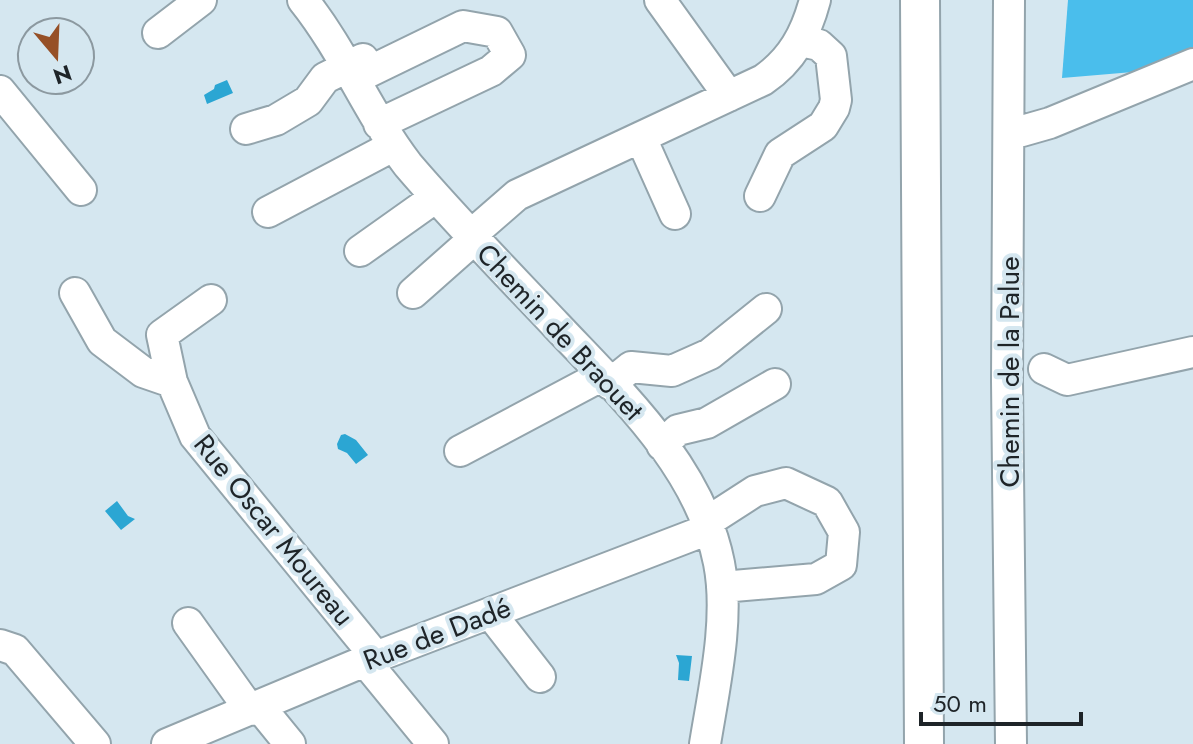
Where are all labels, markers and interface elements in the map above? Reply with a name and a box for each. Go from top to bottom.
north arrow [16,16,96,96]
text: N [49,57,76,93]
street label: Chemin de Braouet [467,234,653,430]
street label: Chemin de la Palue [989,256,1030,488]
street label: Rue Oscar Moureau [184,425,364,635]
street label: Rue de Dadé [357,587,517,681]
scale bar [921,676,1081,726]
text: 50 m [933,686,987,721]

